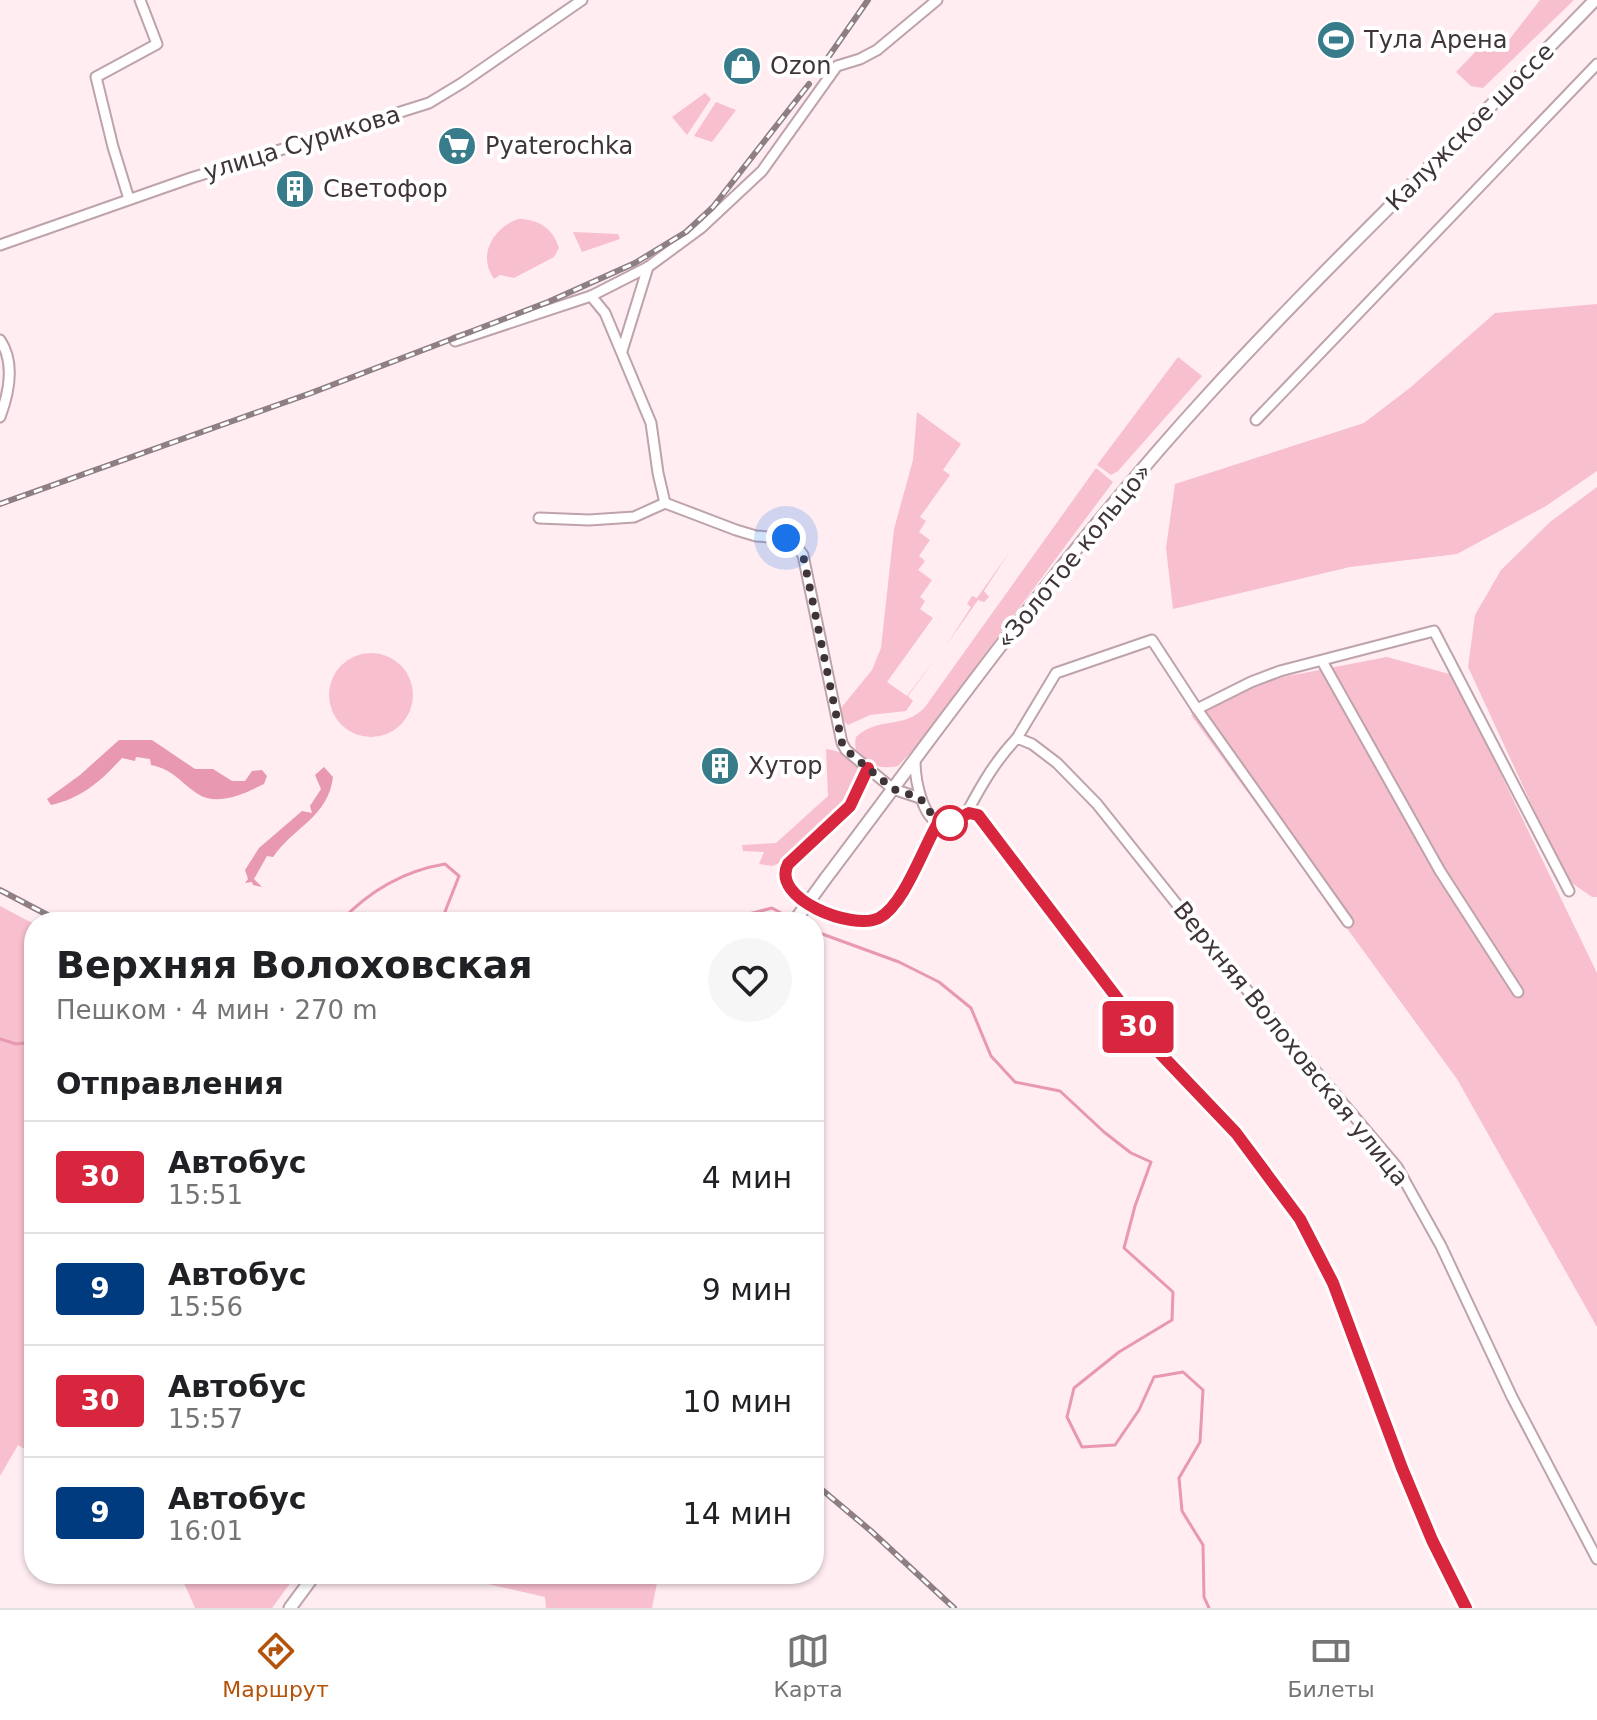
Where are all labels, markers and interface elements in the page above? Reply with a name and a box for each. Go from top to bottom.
sports icon: Тула Арена [1315,19,1357,61]
place label: Тула Арена [1363,26,1507,54]
street label: Калужское шоссе [1380,37,1560,217]
shop icon: Ozon [721,45,763,87]
place label: Ozon [770,52,831,80]
street label: улица Сурикова [201,100,403,186]
supermarket icon: Pyaterochka [436,125,478,167]
place label: Pyaterochka [485,132,633,160]
building icon: Светофор [274,168,316,210]
place label: Светофор [323,175,448,203]
street label: «Золотое кольцо» [991,458,1157,654]
your location [766,518,806,558]
building icon: Хутор [699,745,741,787]
place label: Хутор [748,752,823,780]
unlabelled marker [933,806,967,840]
street label: Верхняя Волоховская улица [1168,896,1414,1192]
button: heart [708,938,792,1022]
text: Верхняя Волоховская [56,943,533,987]
text: Пешком · 4 мин · 270 m [56,995,378,1025]
line badge: 30 [1102,1001,1174,1053]
text: 30 [1119,1010,1157,1043]
text: Отправления [56,1066,284,1101]
text: Автобус [168,1145,307,1180]
text: 30 [81,1160,119,1193]
text: 4 мин [702,1160,792,1195]
text: 15:51 [168,1180,243,1210]
text: Автобус [168,1257,307,1292]
text: 9 [90,1272,110,1305]
text: 9 мин [702,1272,792,1307]
text: 15:56 [168,1292,243,1322]
text: Автобус [168,1369,307,1404]
text: 30 [81,1384,119,1417]
text: 10 мин [683,1384,792,1419]
text: 15:57 [168,1404,243,1434]
text: Автобус [168,1481,307,1516]
text: 9 [90,1496,110,1529]
text: 14 мин [683,1496,792,1531]
text: 16:01 [168,1516,243,1546]
tab: Маршрут [222,1629,329,1702]
tab: Карта [773,1629,843,1702]
tab: Билеты [1287,1629,1375,1702]

